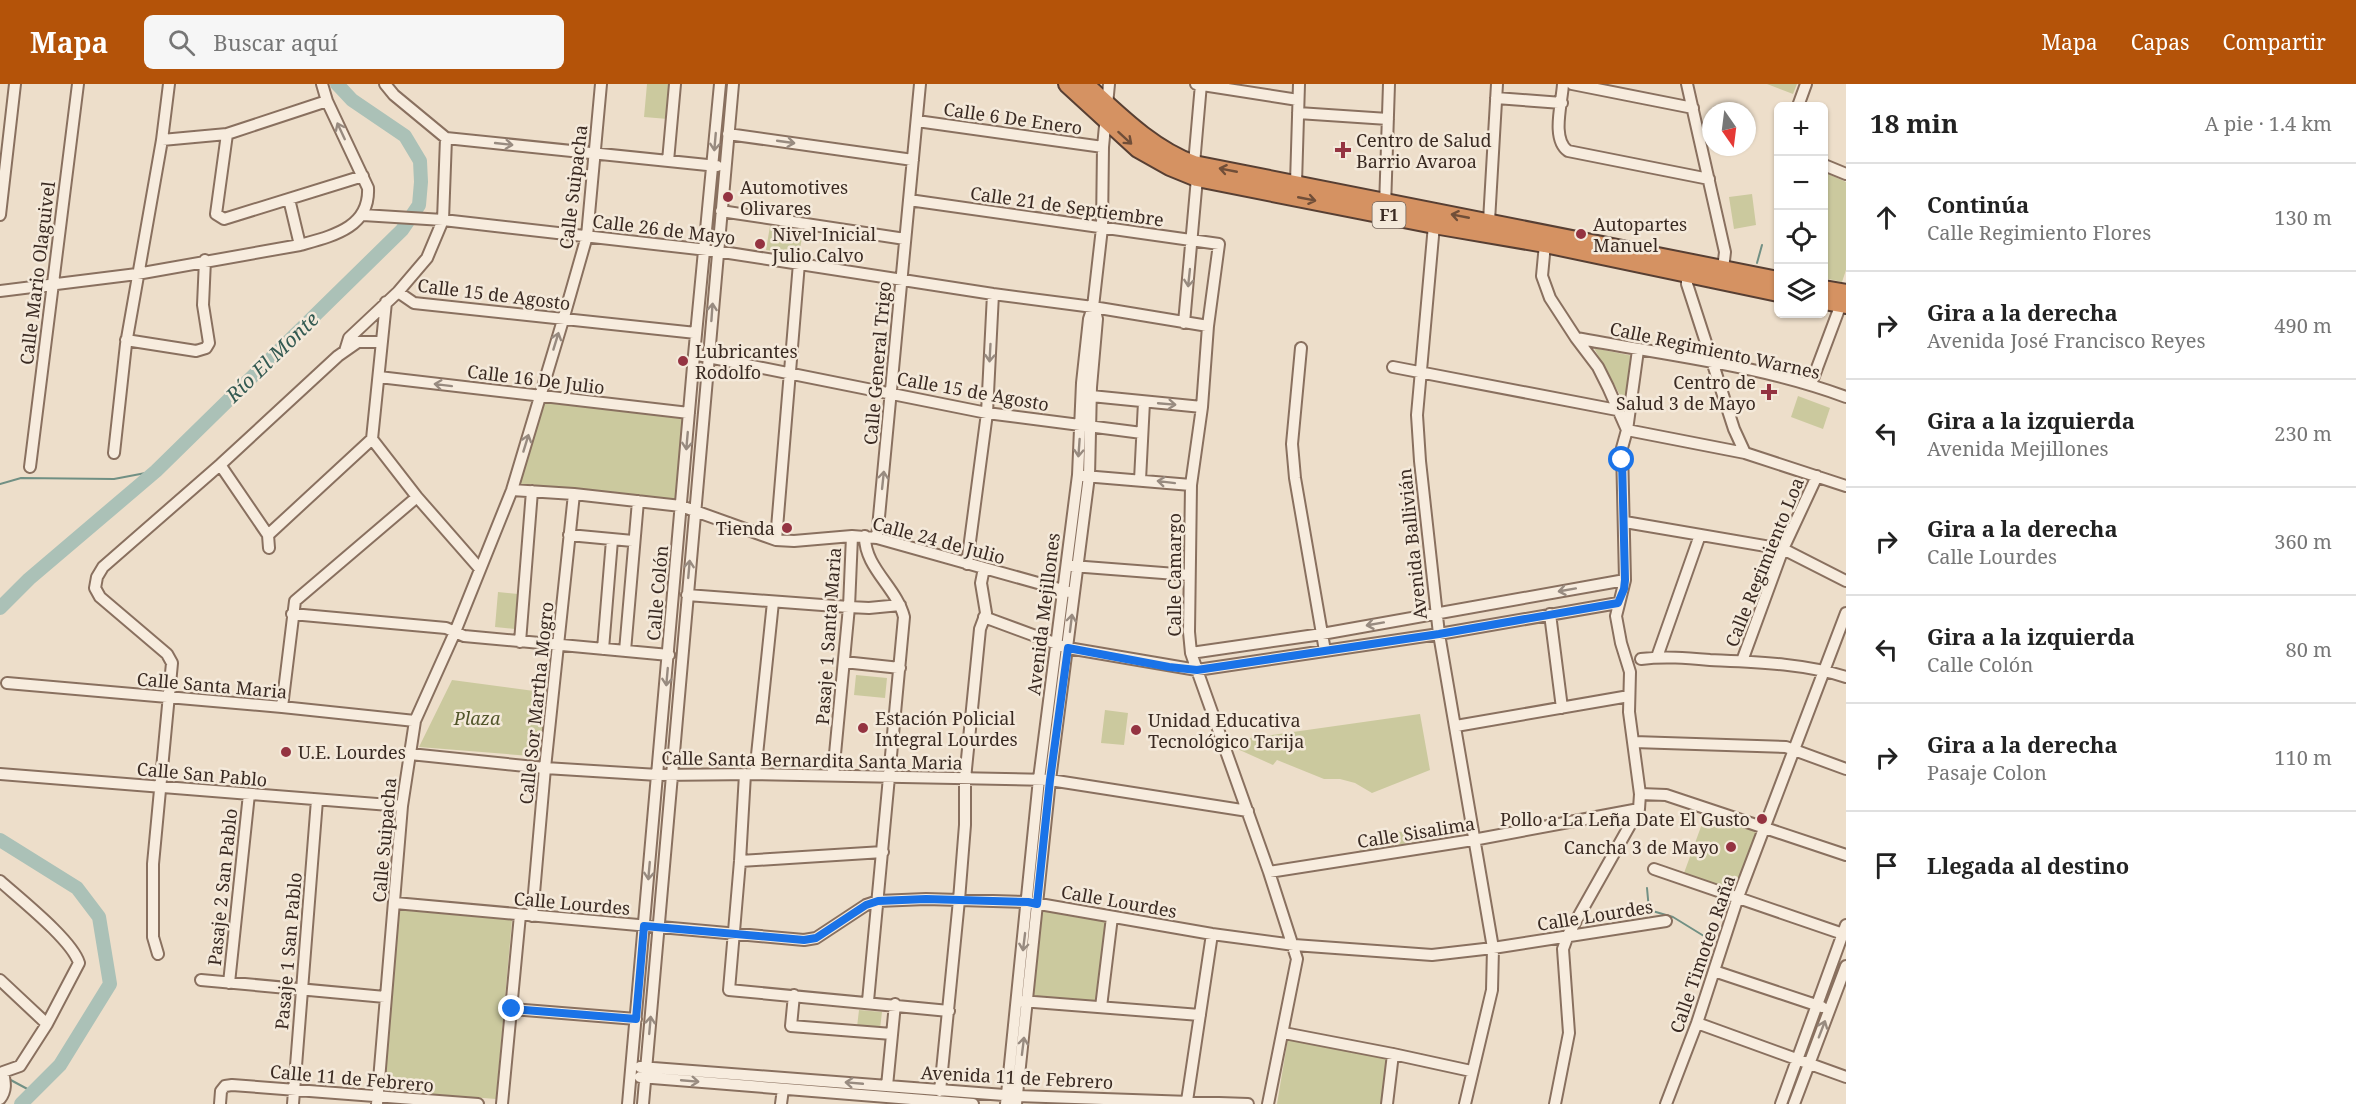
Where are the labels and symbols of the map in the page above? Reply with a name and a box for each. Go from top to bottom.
street label: Calle 6 De Enero [942,96,1084,140]
north arrow [1702,102,1756,156]
one-way arrow [335,122,347,140]
street label: Calle Suipacha [553,123,593,251]
place label: Centro de Salud Barrio Avaroa [1356,128,1492,173]
one-way arrow [1117,131,1132,145]
one-way arrow [709,132,720,152]
one-way arrow [775,137,795,148]
one-way arrow [494,139,514,150]
marker: Centro de Salud Barrio Avaroa [1334,141,1352,159]
one-way arrow [1218,164,1238,175]
place label: Automotives Olivares [740,175,848,220]
street label: Calle Mario Olaguivel [14,180,60,366]
street label: Calle 21 de Septiembre [969,181,1165,231]
marker: Automotives Olivares [721,190,735,204]
one-way arrow [1297,194,1316,205]
road number: F1 [1372,202,1406,228]
street label: Calle 26 de Mayo [591,208,737,250]
one-way arrow [1451,210,1471,221]
place label: Autopartes Manuel [1593,212,1687,257]
place label: Nivel Inicial Julio Calvo [771,222,877,267]
marker: Autopartes Manuel [1574,227,1588,241]
marker: Nivel Inicial Julio Calvo [753,237,767,251]
one-way arrow [1183,268,1194,288]
street label: Calle 15 de Agosto [416,273,572,315]
street label: Calle General Trigo [858,280,896,446]
one-way arrow [707,303,718,323]
water label: Río El Monte [219,306,324,409]
street label: Calle Regimiento Warnes [1608,316,1822,384]
one-way arrow [551,332,562,351]
place label: Lubricantes Rodolfo [695,339,798,384]
one-way arrow [985,342,996,362]
marker: Lubricantes Rodolfo [676,354,690,368]
street label: Calle 16 De Julio [466,359,606,399]
street label: Calle 15 de Agosto [895,366,1051,416]
place label: Centro de Salud 3 de Mayo [1616,370,1756,415]
one-way arrow [434,379,454,390]
marker: Centro de Salud 3 de Mayo [1760,383,1778,401]
one-way arrow [1157,399,1176,410]
one-way arrow [681,430,692,450]
one-way arrow [521,434,532,453]
one-way arrow [1074,437,1085,457]
route start [1608,446,1634,472]
street label: Avenida Ballivián [1392,467,1432,621]
one-way arrow [878,470,889,490]
street label: Calle Regimiento Loa [1719,474,1809,650]
one-way arrow [1156,477,1176,488]
street label: Calle 24 de Julio [870,511,1008,569]
street label: Calle Camargo [1162,513,1186,637]
place label: Tienda [716,516,775,540]
marker: Tienda [780,521,794,535]
street label: Avenida Mejillones [1021,531,1065,697]
street label: Calle Colón [641,544,673,642]
street label: Pasaje 1 Santa Maria [810,546,846,726]
one-way arrow [684,560,695,580]
one-way arrow [1558,585,1577,596]
street label: Calle Sor Martha Mogro [513,600,559,806]
one-way arrow [1066,613,1077,633]
one-way arrow [1366,619,1385,630]
street label: Calle Santa Maria [136,666,288,704]
one-way arrow [661,667,672,687]
park label: Plaza [453,706,501,730]
place label: Estación Policial Integral Lourdes [875,706,1018,751]
place label: Unidad Educativa Tecnológico Tarija [1148,708,1304,753]
marker: Estación Policial Integral Lourdes [856,721,870,735]
marker: Unidad Educativa Tecnológico Tarija [1129,723,1143,737]
place label: U.E. Lourdes [298,740,406,764]
marker: U.E. Lourdes [279,745,293,759]
street label: Calle Santa Bernardita Santa Maria [661,745,963,775]
street label: Calle San Pablo [136,756,268,792]
street label: Calle Suipacha [367,777,401,903]
street label: Pasaje 2 San Pablo [202,807,242,967]
place label: Pollo a La Leña Date El Gusto [1500,807,1750,831]
street label: Calle Sisalima [1355,811,1477,853]
marker: Pollo a La Leña Date El Gusto [1755,812,1769,826]
place label: Cancha 3 de Mayo [1564,835,1719,859]
marker: Cancha 3 de Mayo [1724,840,1738,854]
one-way arrow [643,861,654,881]
street label: Pasaje 1 San Pablo [269,871,307,1031]
street label: Calle Timoteo Raña [1664,872,1740,1036]
street label: Calle Lourdes [1059,879,1179,923]
street label: Calle Lourdes [513,886,631,920]
street label: Calle Lourdes [1535,894,1655,936]
one-way arrow [1018,931,1029,951]
route end [498,995,524,1021]
one-way arrow [645,1015,656,1035]
one-way arrow [1817,1021,1828,1039]
one-way arrow [1017,1036,1028,1056]
street label: Calle 11 de Febrero [269,1059,435,1097]
street label: Avenida 11 de Febrero [920,1060,1114,1094]
one-way arrow [679,1076,699,1087]
one-way arrow [844,1078,864,1089]

